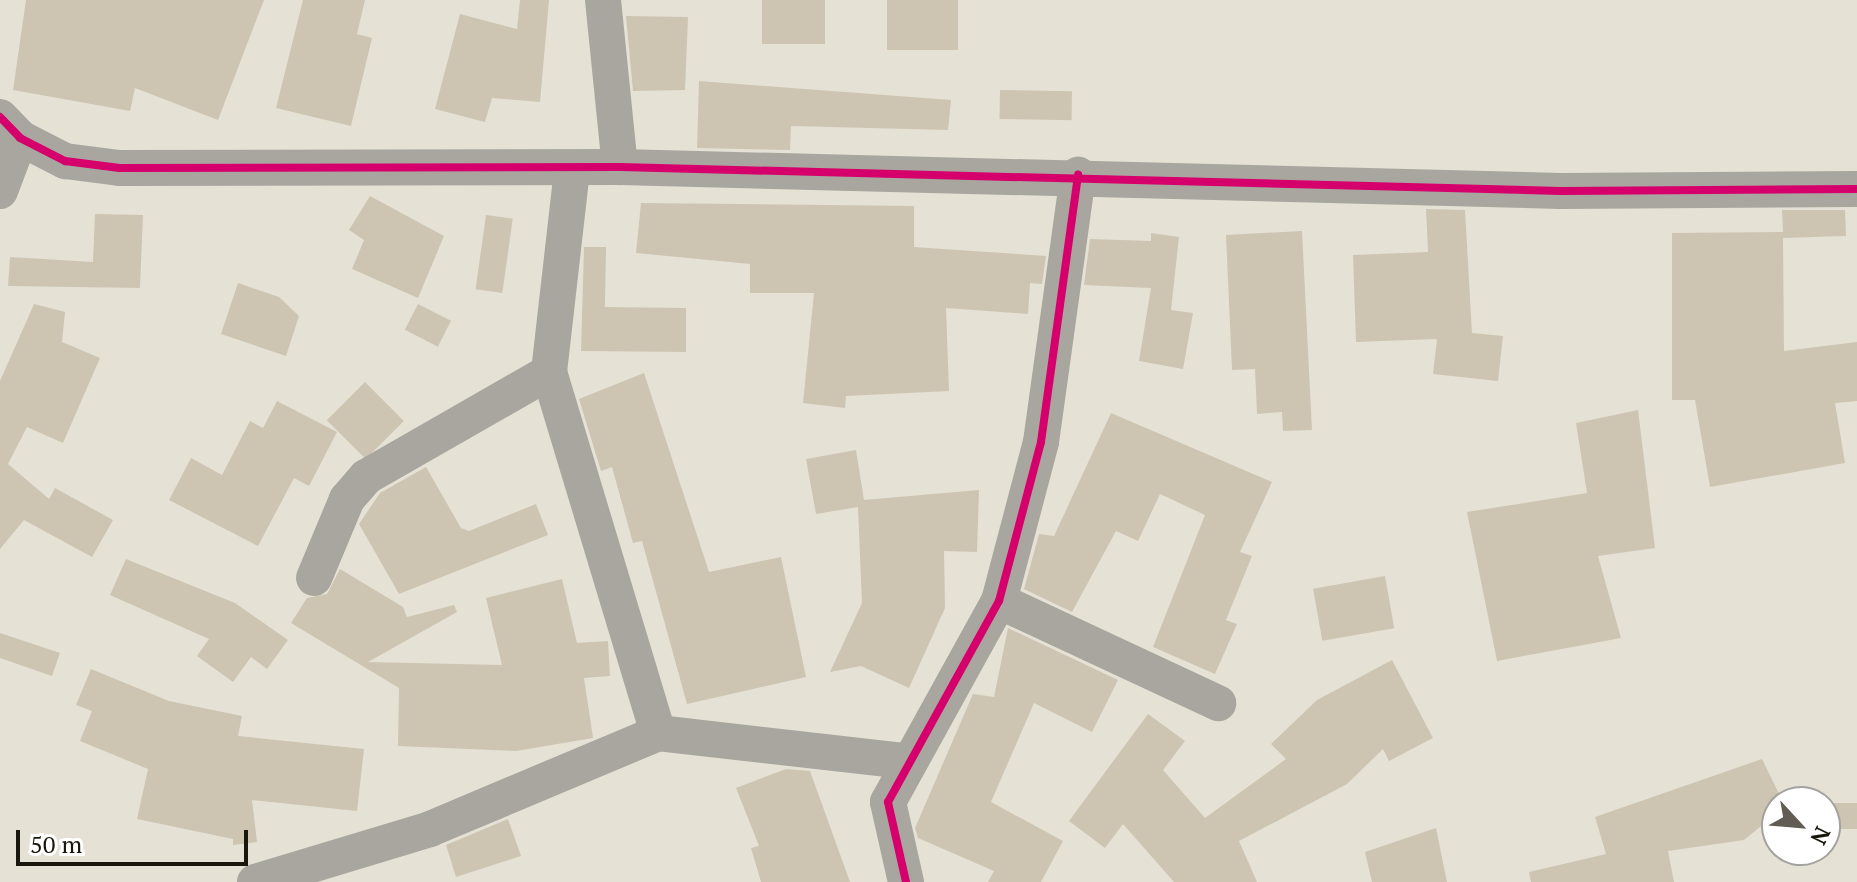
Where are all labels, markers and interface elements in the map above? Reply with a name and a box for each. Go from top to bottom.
north arrow [1761,786,1841,866]
scale bar [20,814,252,864]
text: N [1805,822,1838,850]
text: 50 m [30,828,82,860]

